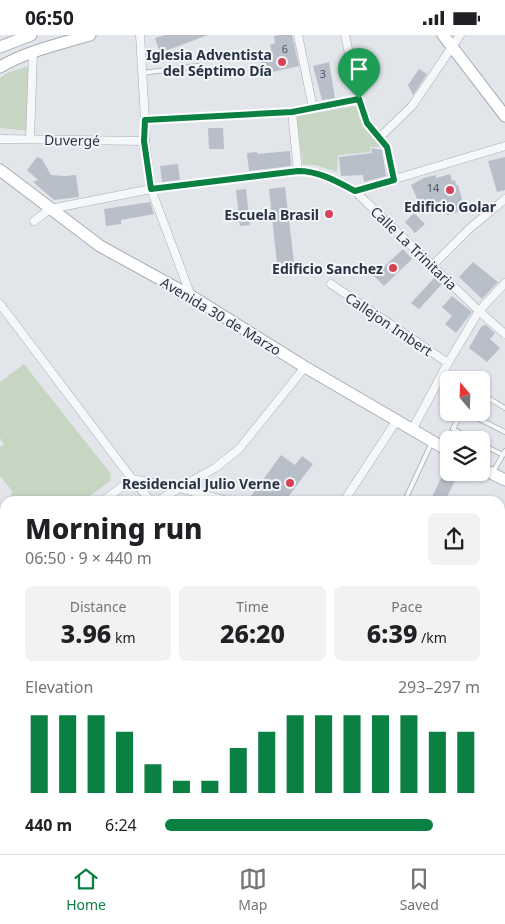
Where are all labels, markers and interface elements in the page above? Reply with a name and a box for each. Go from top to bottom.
text: 06:50 [25,5,74,31]
house number: 6 [282,41,288,56]
place label: Iglesia Adventista del Séptimo Día [146,45,272,80]
pin [338,48,380,99]
icon: arrive [345,55,373,83]
marker: Iglesia Adventista del Séptimo Día [276,56,288,68]
house number: 3 [320,66,326,81]
street label: Duvergé [44,130,100,150]
house number: 14 [427,180,440,195]
marker: Edificio Golar [444,184,456,196]
place label: Edificio Golar [404,197,497,216]
street label: Calle La Trinitaria [367,202,461,294]
place label: Escuela Brasil [224,205,319,224]
marker: Escuela Brasil [323,208,335,220]
place label: Edificio Sanchez [272,259,383,278]
marker: Edificio Sanchez [387,262,399,274]
street label: Avenida 30 de Marzo [157,272,285,360]
street label: Callejon Imbert [342,288,436,360]
north arrow [440,371,490,421]
map controls [440,371,490,481]
button: layers [440,431,490,481]
place label: Residencial Julio Verne [122,474,280,493]
marker: Residencial Julio Verne [284,477,296,489]
text: Morning run [25,509,203,547]
button: share [428,513,480,565]
text: 06:50 · 9 × 440 m [25,547,152,569]
text: Distance [70,597,127,616]
text: Time [236,597,269,616]
text: Pace [391,597,422,616]
text: 3.96 [61,616,111,650]
text: 26:20 [220,616,285,650]
text: 6:39 [367,616,417,650]
text: km [111,628,136,647]
text: /km [417,628,447,647]
text: Elevation [25,676,93,698]
text: 293–297 m [398,676,480,698]
text: 440 m [25,814,72,836]
text: 6:24 [105,814,137,836]
tab: Home [66,865,106,914]
tab: Map [238,865,267,914]
tab: Saved [400,865,439,914]

